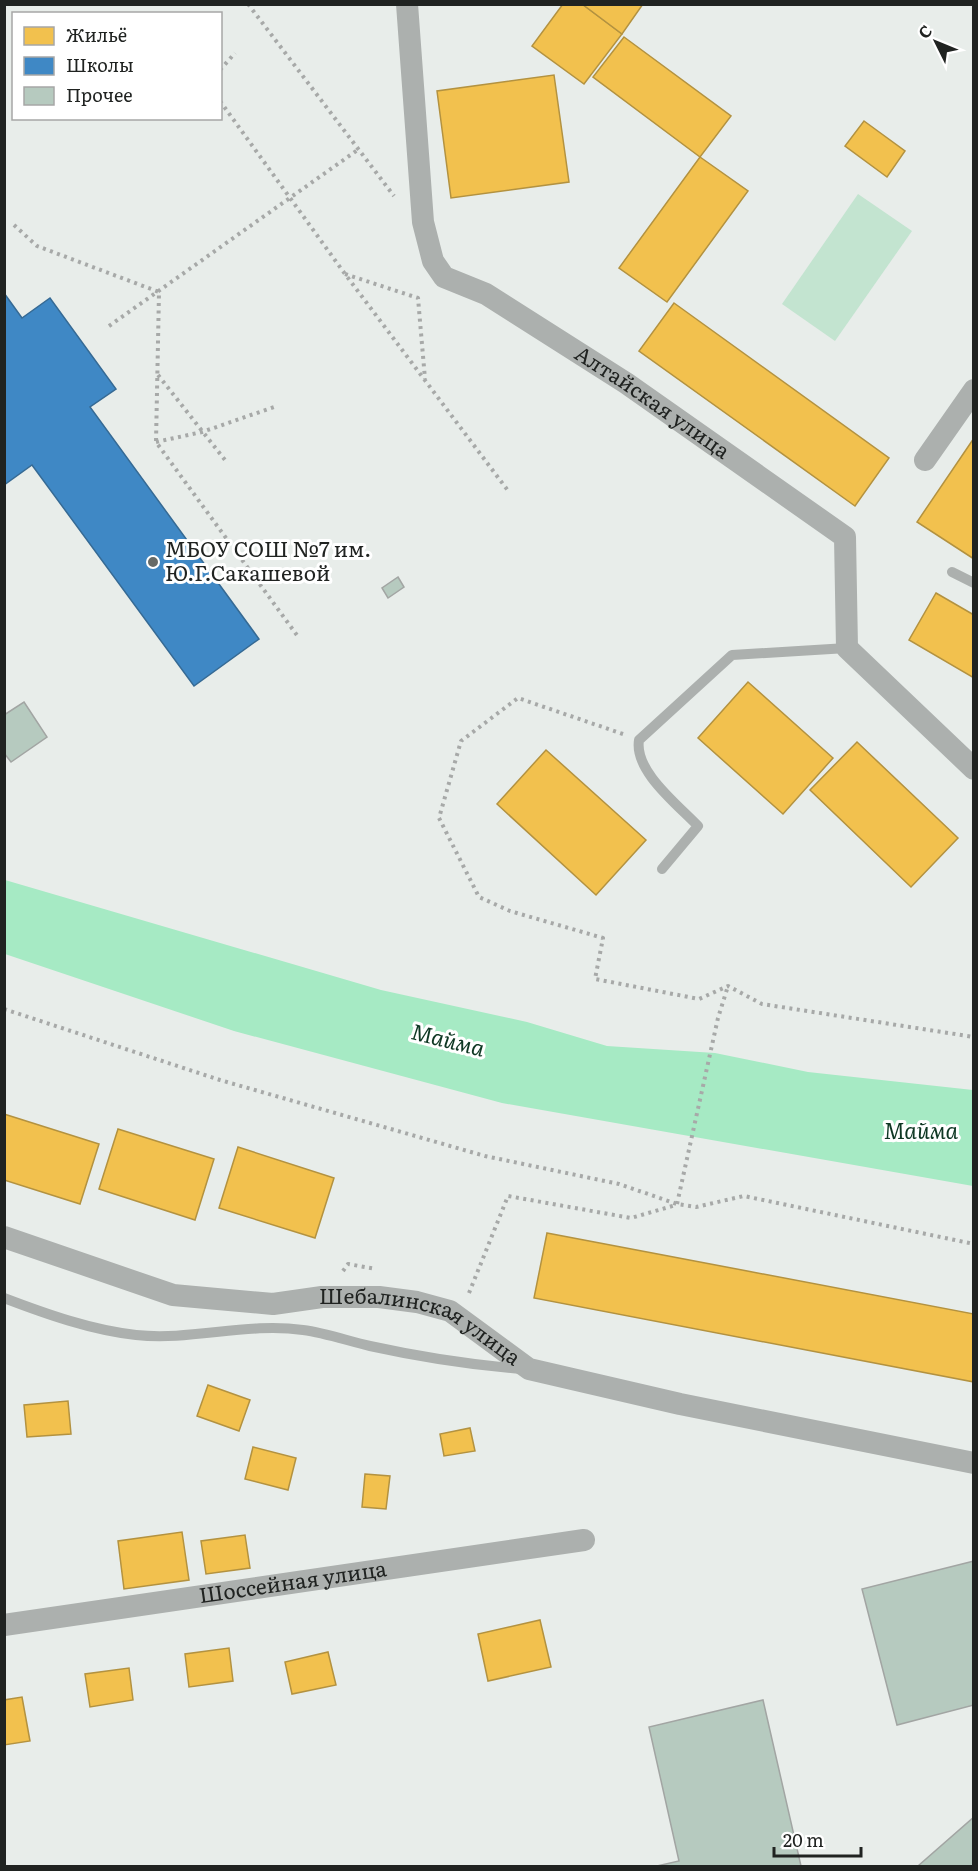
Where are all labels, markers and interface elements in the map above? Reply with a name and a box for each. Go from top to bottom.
legend [12,12,222,120]
north arrow [906,12,966,72]
text: С [912,19,937,43]
text: Жильё [66,21,127,48]
text: Школы [66,51,134,78]
text: Прочее [66,81,133,108]
street label: Алтайская улица [570,336,738,465]
place label: МБОУ СОШ №7 им. Ю.Г.Сакашевой [165,532,371,587]
marker: МБОУ СОШ №7 им. Ю.Г.Сакашевой [146,555,160,569]
water label: Майма [408,1014,489,1064]
water label: Майма [884,1113,959,1146]
street label: Шебалинская улица [319,1279,529,1372]
street label: Шоссейная улица [197,1551,389,1609]
scale bar [774,1820,861,1858]
text: 20 m [783,1826,824,1853]

